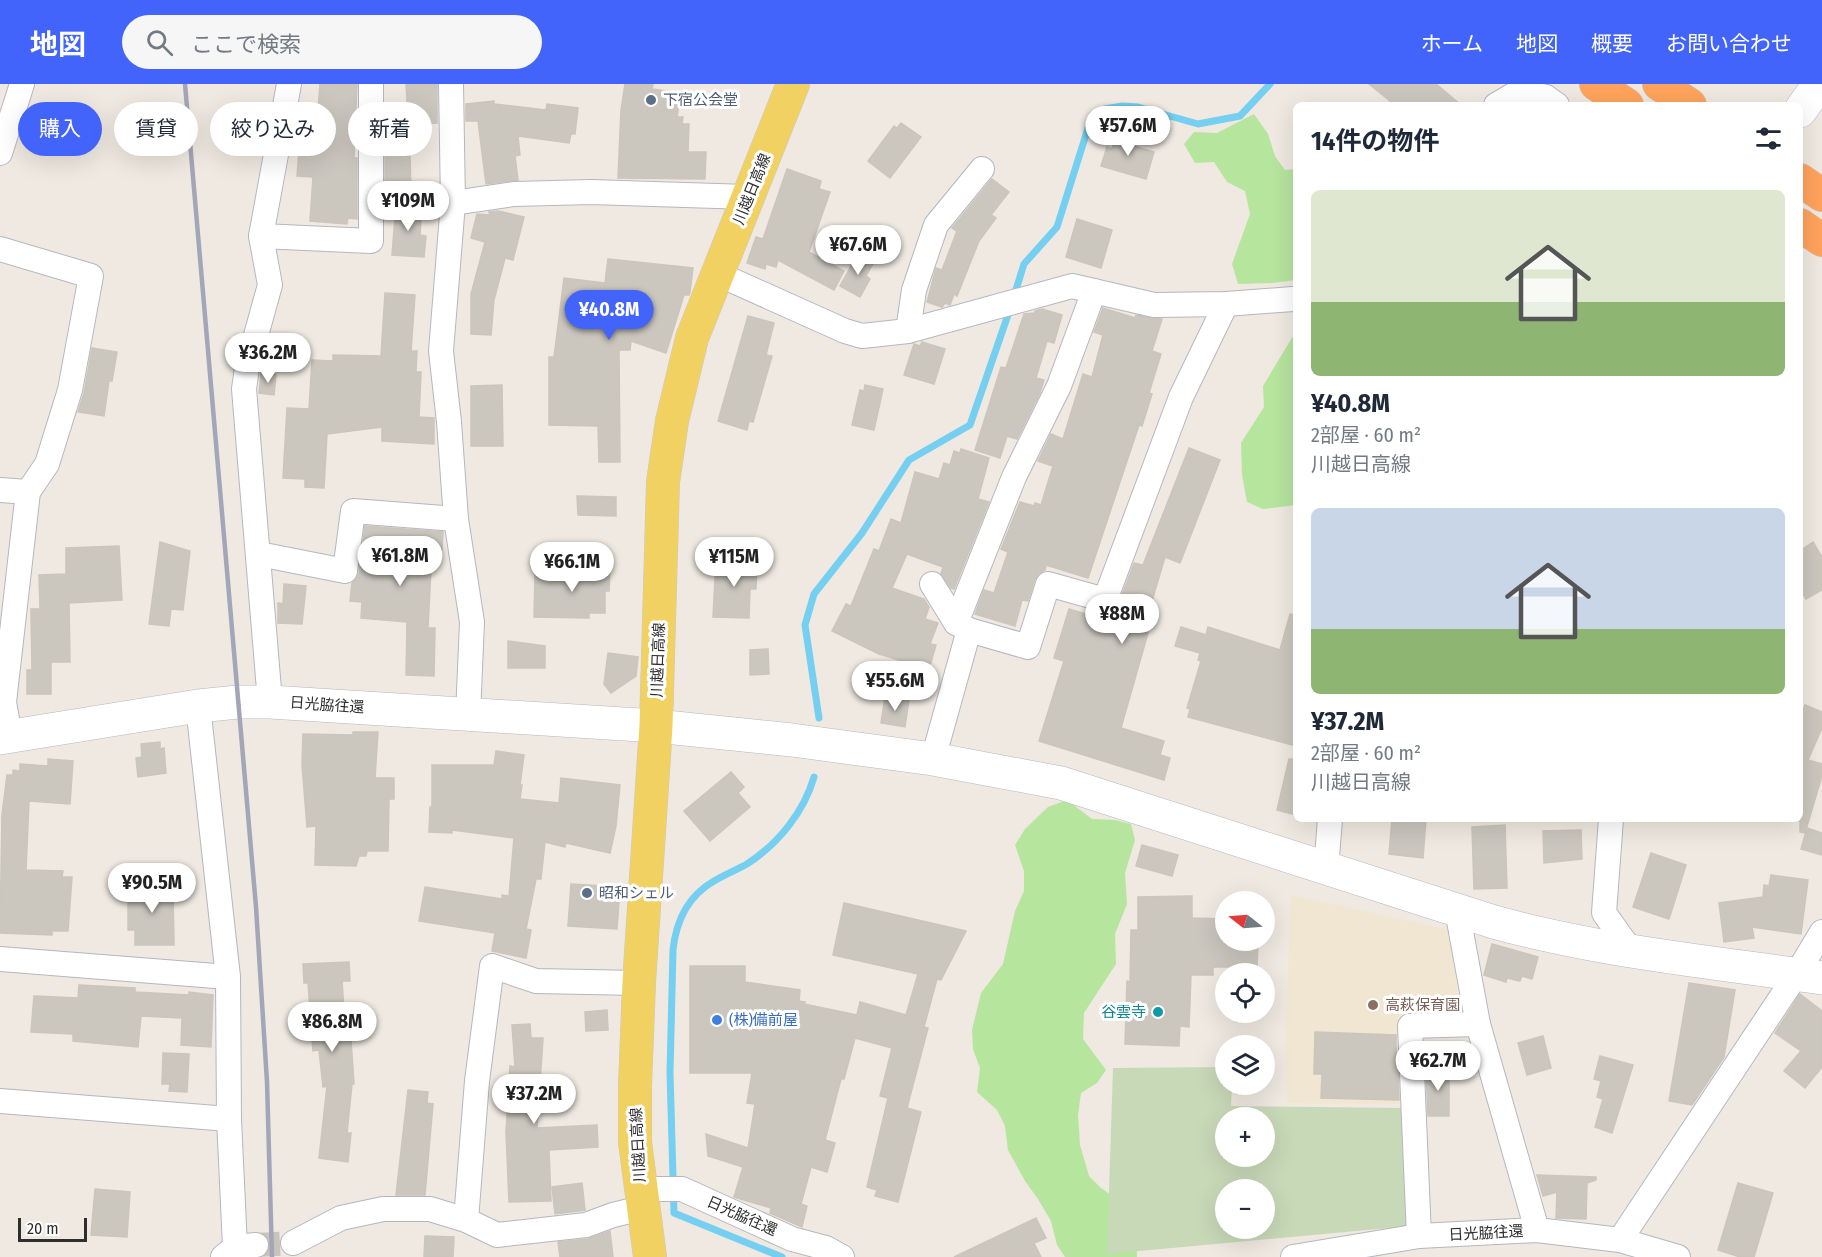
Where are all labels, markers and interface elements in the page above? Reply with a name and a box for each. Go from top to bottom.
search box [122,15,542,69]
icon: search [143,26,176,59]
text: 地図 [30,28,86,61]
text: ここで検索 [191,31,301,58]
text: ホーム [1421,31,1483,57]
text: 地図 [1516,31,1558,57]
text: 概要 [1591,31,1633,57]
text: お問い合わせ [1666,31,1792,57]
place label: 下宿公会堂 [663,91,738,109]
marker: 下宿公会堂 [644,93,658,107]
chip: 購入 [18,102,102,156]
chip: 賃貸 [114,102,198,156]
chip: 絞り込み [210,102,336,156]
chip: 新着 [348,102,432,156]
pin: ¥57.6M [1079,106,1177,157]
text: ¥57.6M [1099,113,1157,137]
icon: filters [1752,122,1785,155]
text: 14件の物件 [1311,126,1439,157]
street label: 川越日高線 [730,151,774,227]
pin: ¥109M [366,181,450,232]
text: ¥109M [381,188,435,212]
pin: ¥67.6M [809,225,907,276]
icon: home [1494,229,1602,337]
text: ¥67.6M [829,232,887,256]
pin: ¥40.8M [560,290,658,341]
text: ¥40.8M [579,297,639,321]
pin: ¥36.2M [219,333,317,384]
text: ¥36.2M [239,340,297,364]
text: ¥40.8M [1311,388,1390,419]
text: 2部屋 · 60 m² [1311,423,1421,447]
text: 川越日高線 [1311,452,1411,476]
pin: ¥61.8M [351,536,449,587]
pin: ¥115M [692,537,776,588]
pin: ¥66.1M [523,542,621,593]
text: ¥61.8M [371,543,429,567]
text: ¥115M [709,544,759,568]
icon: home [1494,547,1602,655]
text: ¥66.1M [544,549,600,573]
pin: ¥88M [1086,594,1158,645]
text: ¥88M [1099,601,1145,625]
street label: 川越日高線 [648,622,668,698]
pin: ¥55.6M [846,661,944,712]
text: ¥55.6M [866,668,924,692]
street label: 日光脇往還 [289,693,365,717]
text: ¥37.2M [1311,706,1384,737]
text: 2部屋 · 60 m² [1311,741,1421,765]
text: 川越日高線 [1311,770,1411,794]
pin: ¥90.5M [103,863,201,914]
text: ¥90.5M [122,870,182,894]
place label: 昭和シェル [599,884,674,902]
marker: 昭和シェル [580,886,594,900]
north arrow [1215,891,1275,951]
map controls [1215,891,1275,1239]
button: locate [1215,963,1275,1023]
place label: 高萩保育園 [1385,996,1460,1014]
marker: 高萩保育園 [1366,998,1380,1012]
pin: ¥86.8M [283,1002,381,1053]
place label: 谷雲寺 [1101,1003,1146,1021]
marker: 谷雲寺 [1151,1005,1165,1019]
text: ¥86.8M [302,1009,362,1033]
place label: (株)備前屋 [729,1011,798,1029]
marker: (株)備前屋 [710,1013,724,1027]
button: layers [1215,1035,1275,1095]
pin: ¥62.7M [1389,1041,1487,1092]
text: ¥62.7M [1410,1048,1466,1072]
pin: ¥37.2M [485,1074,583,1125]
text: ¥37.2M [506,1081,562,1105]
street label: 川越日高線 [627,1107,649,1183]
button: + [1215,1107,1275,1167]
button: − [1215,1179,1275,1239]
street label: 日光脇往還 [704,1193,780,1239]
scale bar [18,1215,87,1242]
text: 20 m [27,1219,58,1238]
street label: 日光脇往還 [1448,1222,1524,1244]

